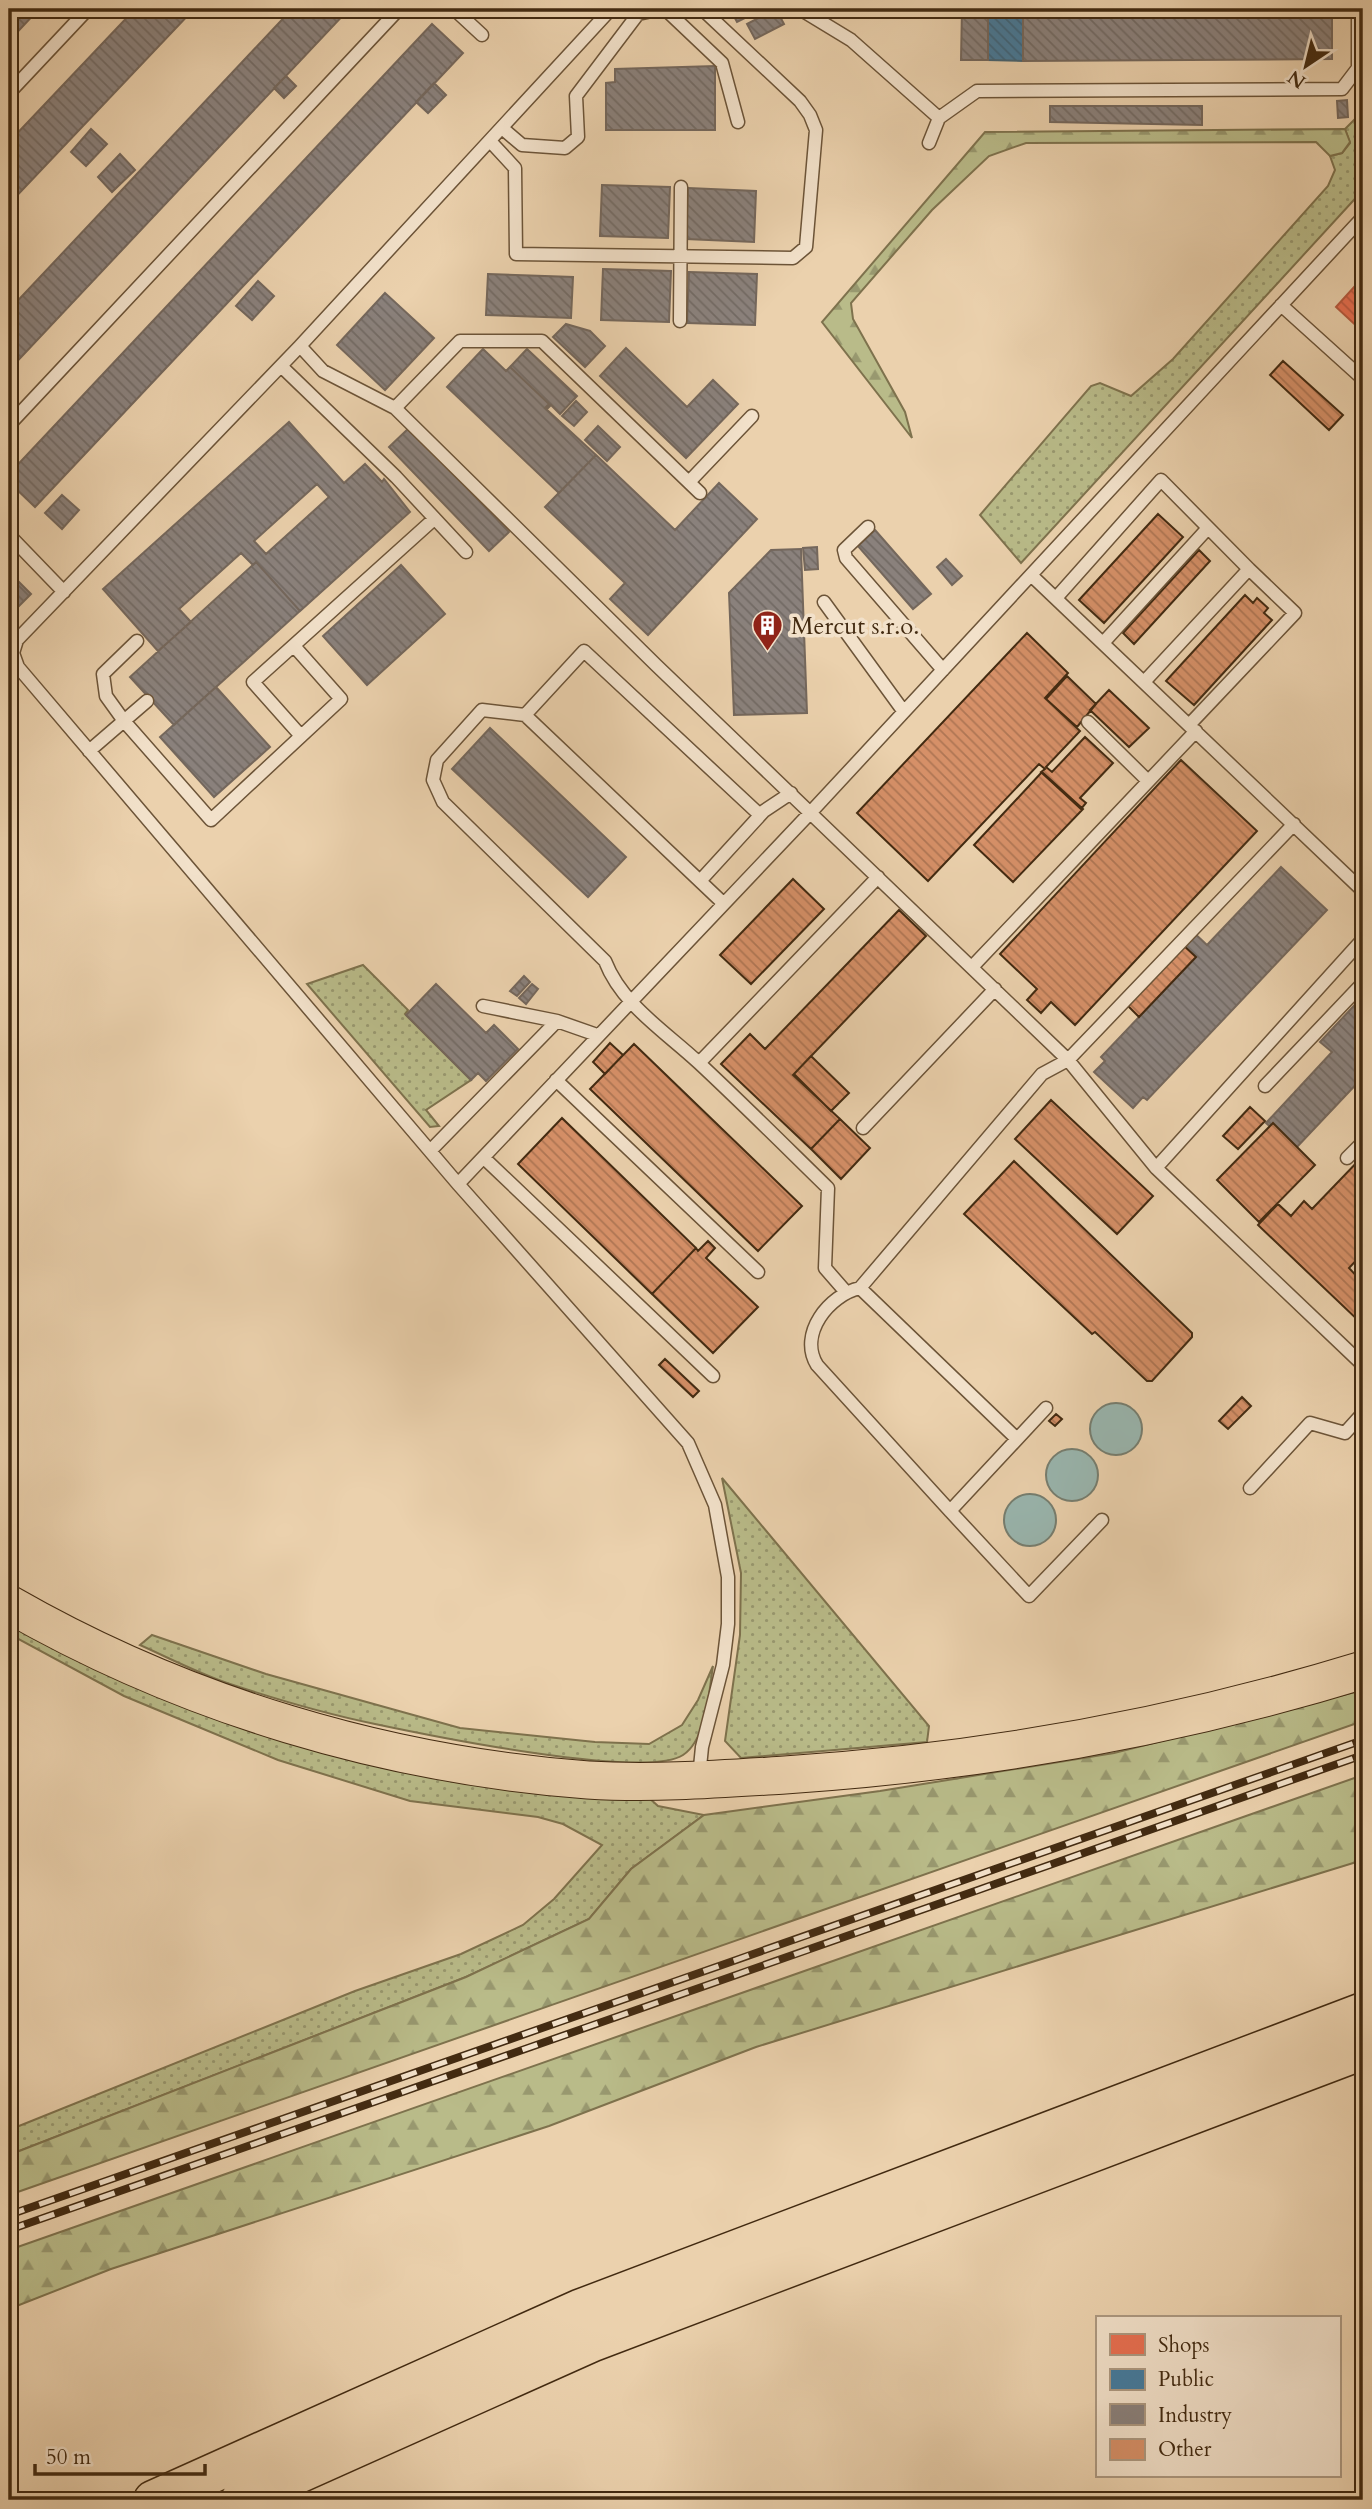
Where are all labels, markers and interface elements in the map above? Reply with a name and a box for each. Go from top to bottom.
north arrow [1270,32,1340,102]
text: N [1282,63,1311,94]
building icon: Mercut s.r.o. [751,609,785,653]
place label: Mercut s.r.o. [791,610,919,643]
legend [1096,2316,1340,2478]
text: Shops [1158,2331,1210,2360]
text: Public [1158,2365,1214,2394]
text: Industry [1158,2401,1232,2430]
scale bar [35,2432,205,2476]
text: Other [1158,2435,1212,2464]
text: 50 m [46,2443,91,2472]

